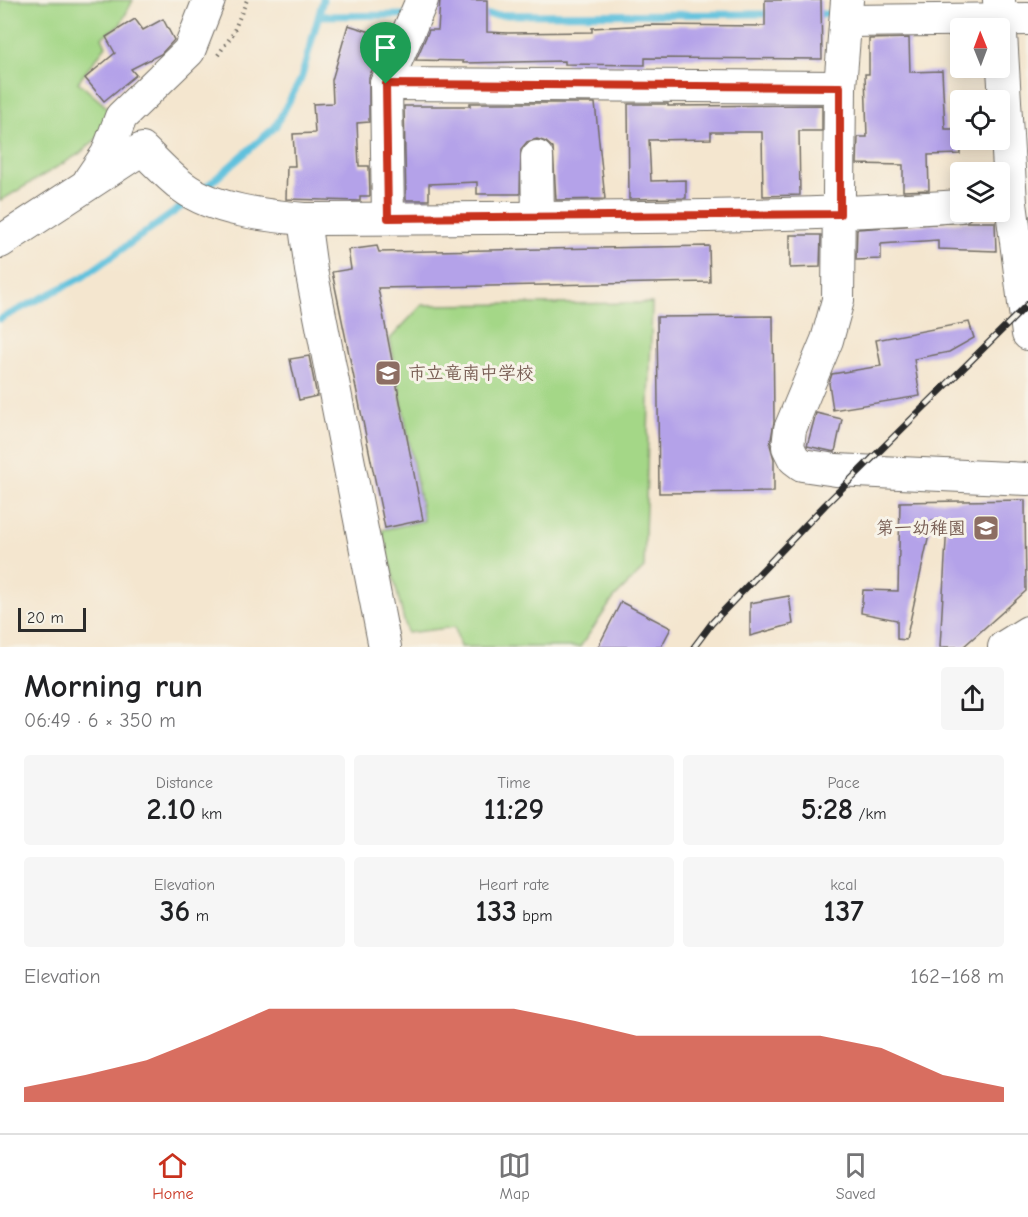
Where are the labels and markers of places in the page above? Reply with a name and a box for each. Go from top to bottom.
pin [360,22,411,84]
school or university icon: 市立竜南中学校 [373,358,403,388]
place label: 市立竜南中学校 [408,363,534,384]
school or university icon: 第一幼稚園 [971,513,1001,543]
place label: 第一幼稚園 [876,518,966,539]

